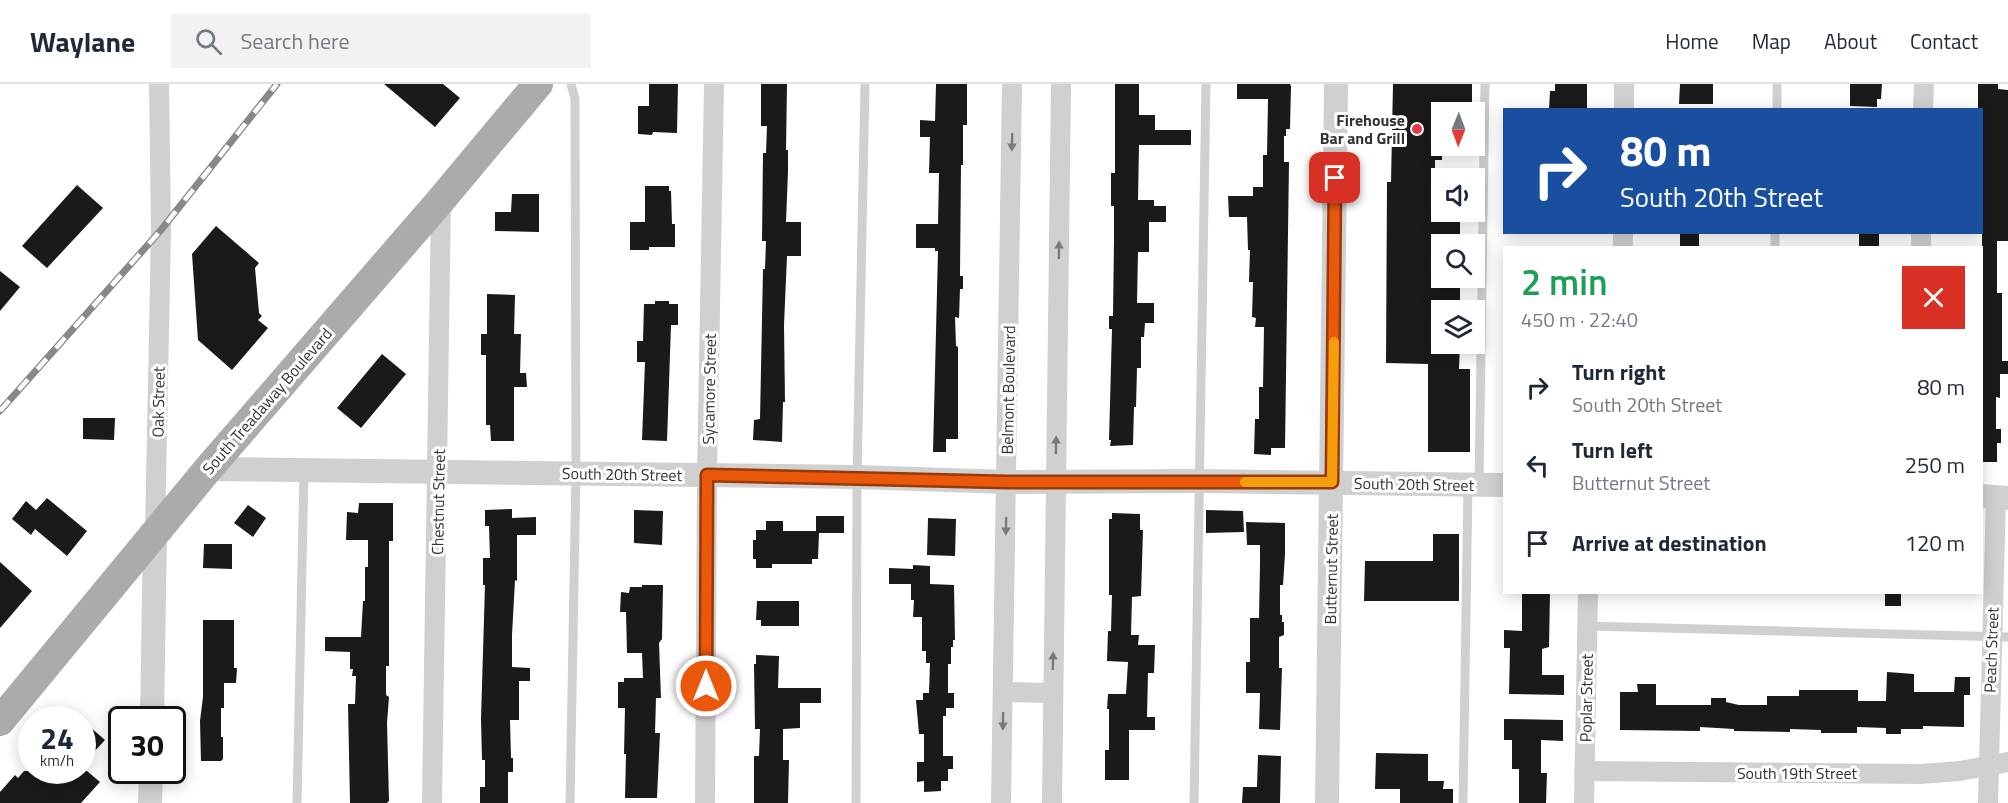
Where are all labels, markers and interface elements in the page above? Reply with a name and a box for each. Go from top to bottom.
search box [171,14,591,68]
text: Waylane [30,20,135,63]
text: Search here [240,24,350,58]
icon: search [192,25,225,58]
text: Home [1665,25,1719,57]
text: Map [1752,25,1791,57]
text: About [1824,25,1877,57]
text: Contact [1910,25,1978,57]
north arrow [1431,102,1485,156]
map controls [1431,102,1485,354]
place label: Firehouse Bar and Grill [1320,108,1405,150]
text: 80 m [1620,118,1712,182]
marker: Firehouse Bar and Grill [1410,122,1424,136]
icon: right [1521,132,1599,210]
one-way arrow [1007,133,1017,152]
pin [1309,152,1360,203]
icon: arrive [1318,161,1351,194]
button: sound [1431,168,1485,222]
text: South 20th Street [1620,176,1823,217]
button: search [1431,234,1485,288]
one-way arrow [1054,240,1064,259]
text: 2 min [1521,254,1608,309]
button: close [1902,266,1965,329]
button: layers [1431,300,1485,354]
text: 450 m · 22:40 [1521,304,1638,335]
street label: South Treadaway Boulevard [196,322,338,480]
street label: Belmont Boulevard [995,325,1021,455]
street label: Sycamore Street [696,333,722,445]
text: Turn right [1572,355,1666,389]
street label: Oak Street [145,366,171,438]
text: 80 m [1917,370,1965,404]
icon: right [1521,371,1554,404]
text: South 20th Street [1572,389,1722,420]
text: Turn left [1572,433,1653,467]
one-way arrow [1051,435,1061,454]
street label: Chestnut Street [425,448,451,555]
text: 250 m [1905,448,1965,482]
icon: left [1521,449,1554,482]
street label: South 20th Street [562,461,683,487]
text: Butternut Street [1572,467,1710,498]
street label: South 20th Street [1354,471,1475,497]
street label: Butternut Street [1318,513,1344,625]
one-way arrow [1002,517,1011,536]
text: Arrive at destination [1572,526,1767,560]
text: 120 m [1905,526,1965,560]
icon: arrive [1521,527,1554,560]
street label: Peach Street [1978,606,2005,693]
one-way arrow [1049,651,1058,670]
street label: Poplar Street [1573,653,1599,742]
position arrow [674,654,738,718]
speed limit sign: 30 [108,706,186,784]
one-way arrow [998,712,1007,731]
text: 24 [40,715,74,761]
text: km/h [40,749,74,772]
street label: South 19th Street [1737,761,1857,785]

